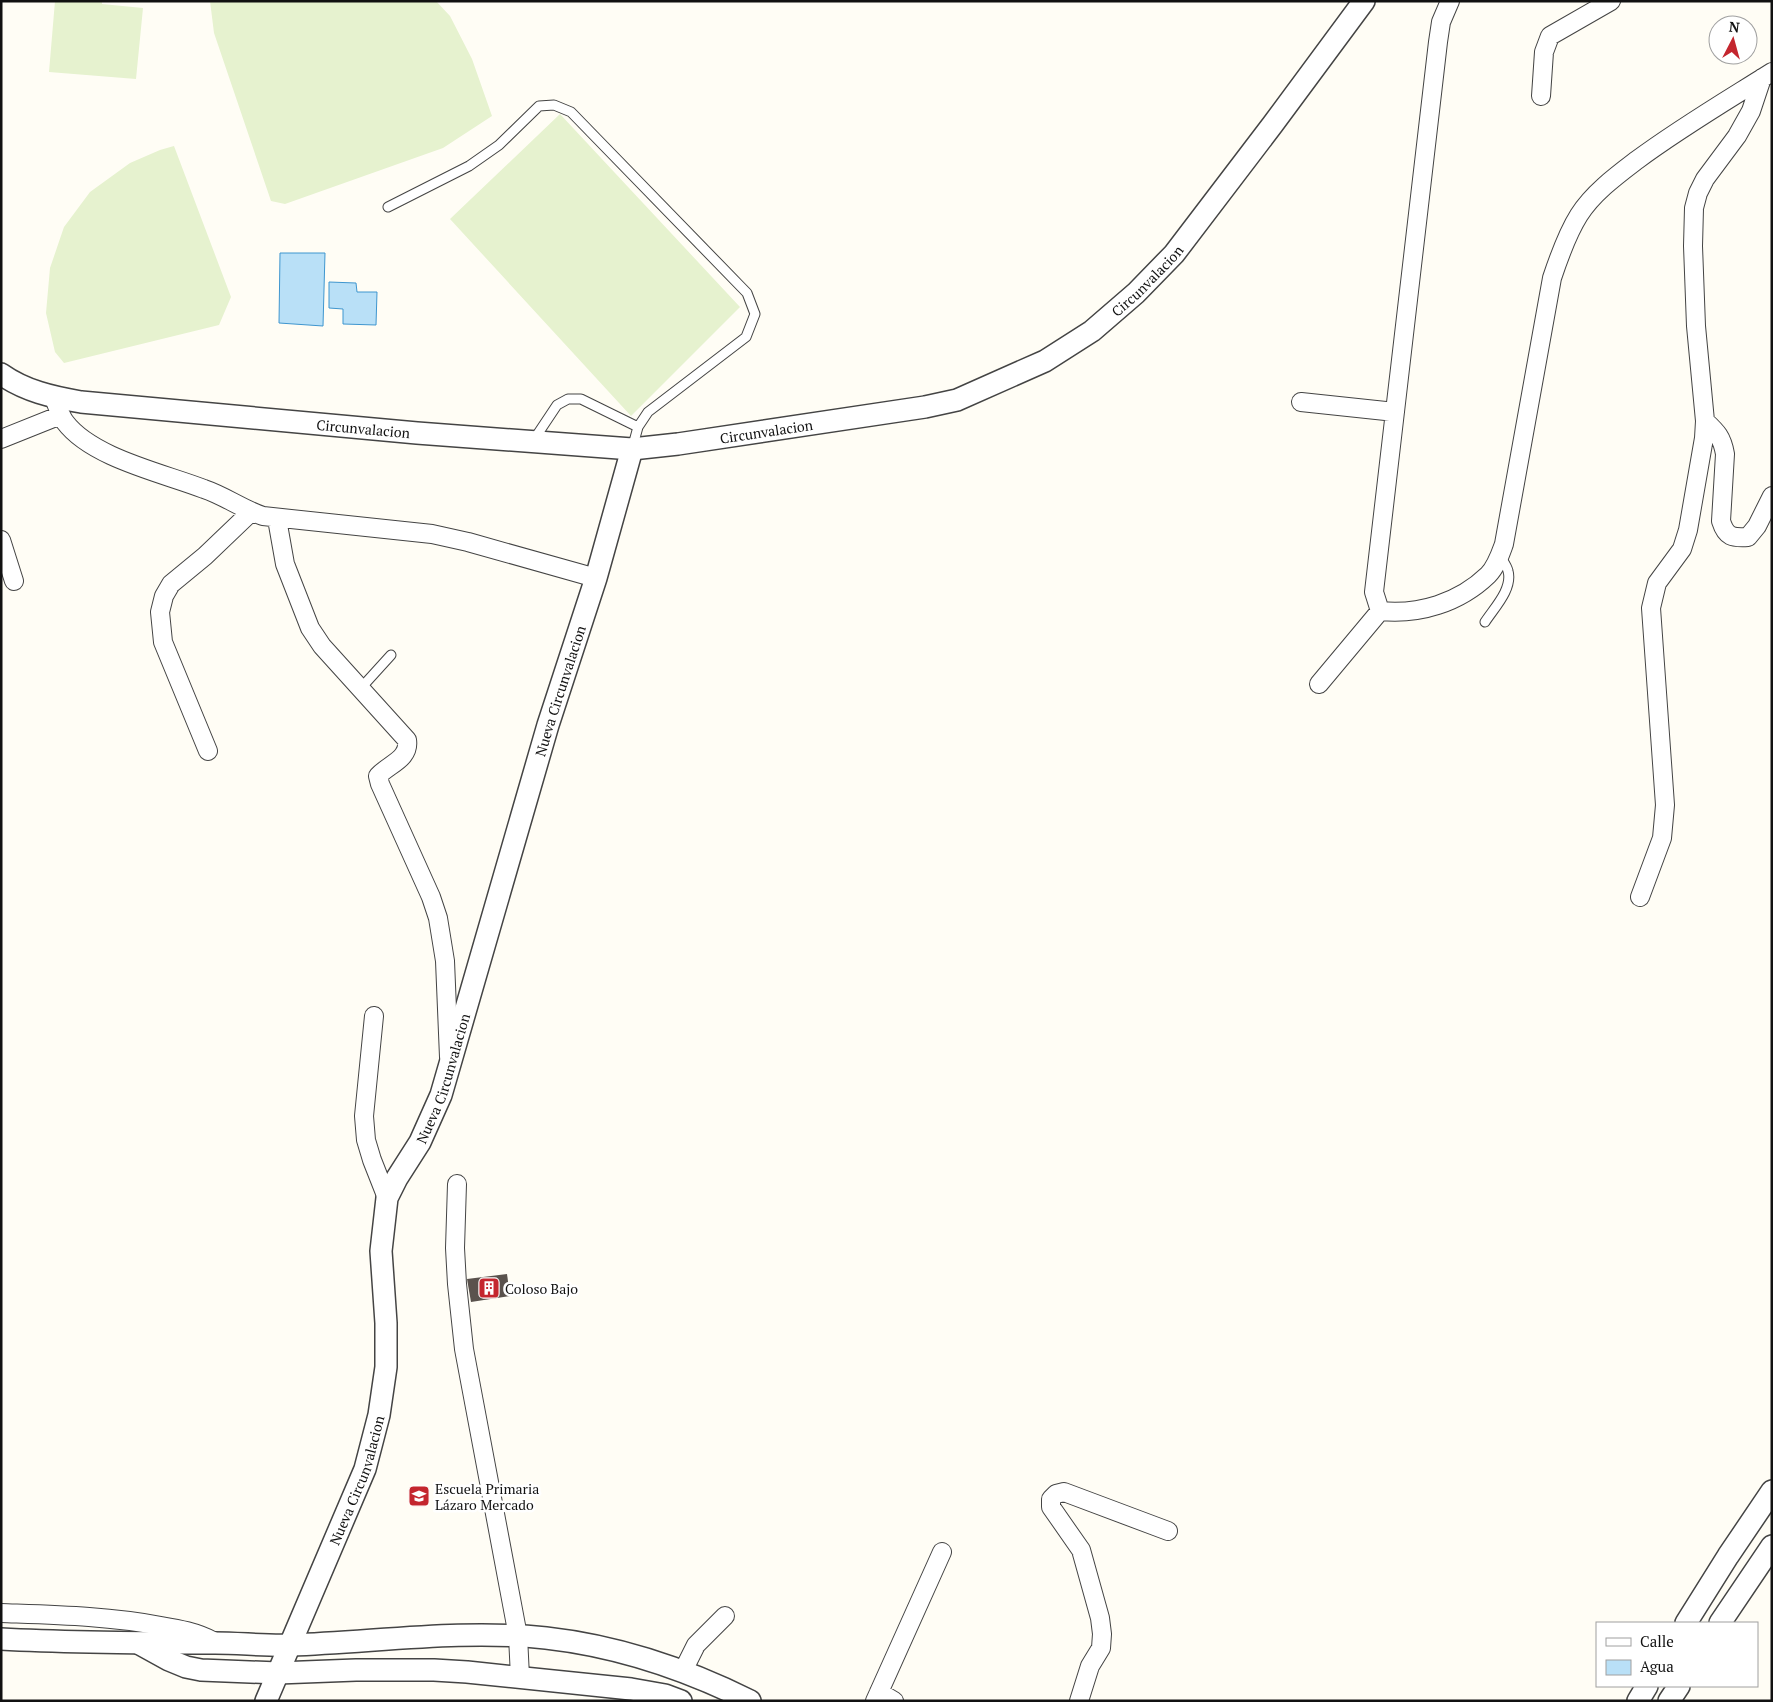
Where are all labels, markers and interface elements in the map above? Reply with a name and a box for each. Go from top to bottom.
north arrow [1708,15,1758,65]
text: N [1728,17,1741,37]
street label: Circunvalacion [1107,241,1187,320]
street label: Circunvalacion [316,414,412,442]
street label: Circunvalacion [718,414,815,447]
street label: Nueva Circunvalacion [530,622,590,758]
street label: Nueva Circunvalacion [411,1010,474,1146]
building icon: Coloso Bajo [477,1276,501,1300]
place label: Coloso Bajo [505,1279,578,1298]
street label: Nueva Circunvalacion [324,1413,388,1548]
place label: Escuela Primaria Lázaro Mercado [435,1479,539,1514]
school or university icon: Escuela Primaria Lázaro Mercado [407,1484,431,1508]
legend [1596,1622,1758,1687]
text: Calle [1640,1631,1674,1651]
text: Agua [1640,1656,1674,1676]

